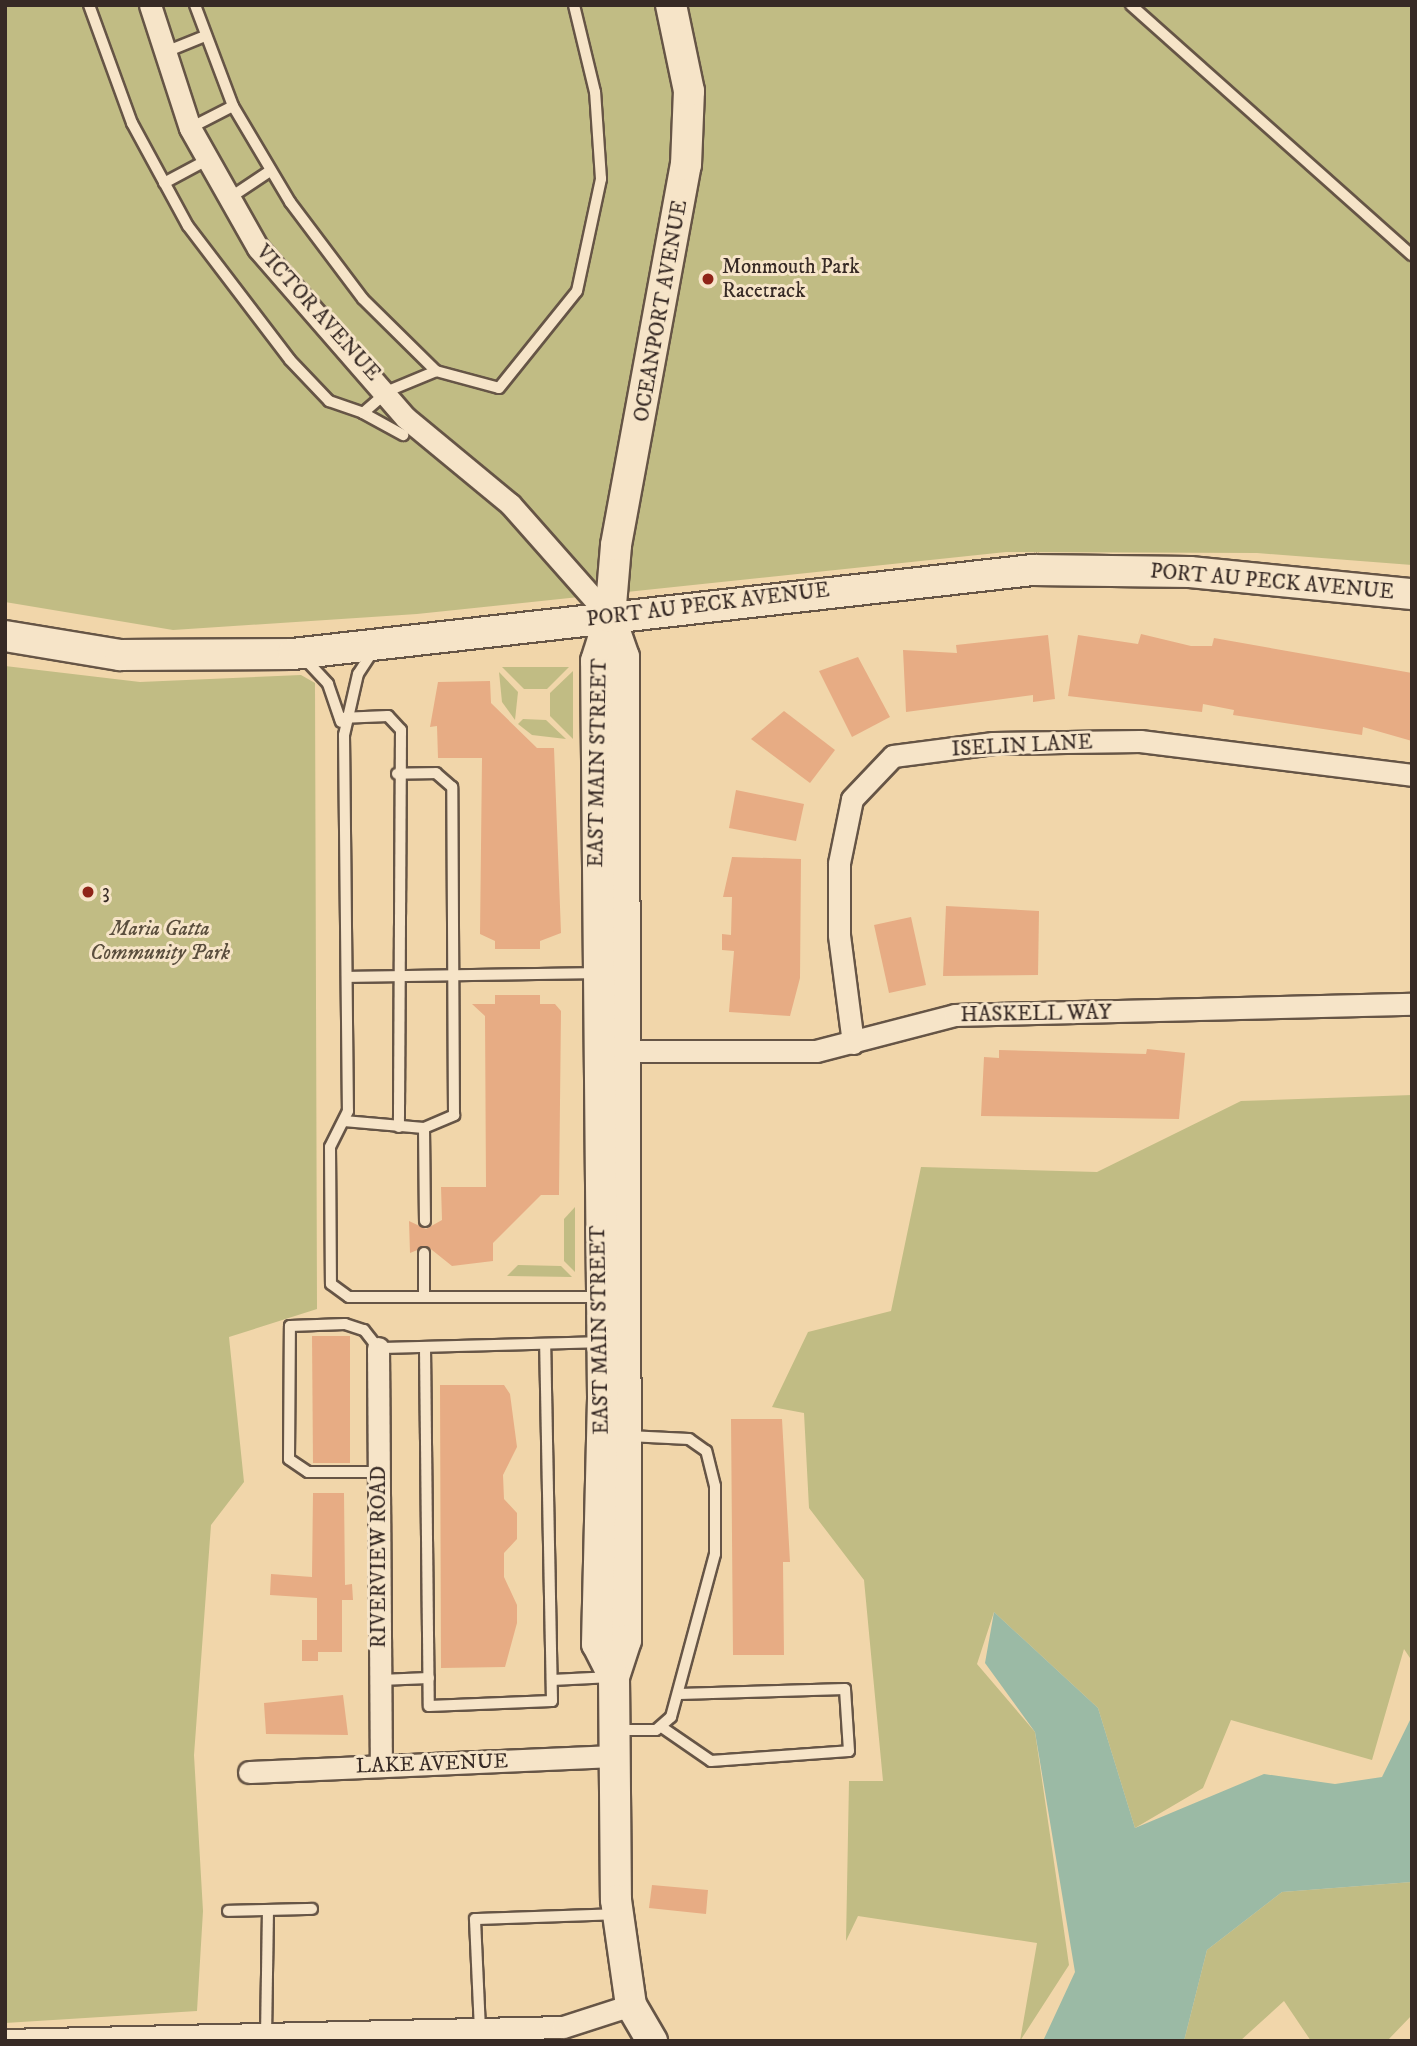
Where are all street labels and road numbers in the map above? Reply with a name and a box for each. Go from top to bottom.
street label: OCEANPORT AVENUE [629,198,693,424]
street label: VICTOR AVENUE [250,240,386,386]
street label: PORT AU PECK AVENUE [1149,559,1395,605]
street label: PORT AU PECK AVENUE [585,578,831,632]
street label: EAST MAIN STREET [584,658,612,868]
street label: ISELIN LANE [951,730,1093,762]
street label: HASKELL WAY [960,1000,1112,1028]
street label: EAST MAIN STREET [586,1225,614,1435]
street label: RIVERVIEW ROAD [366,1466,392,1648]
street label: LAKE AVENUE [355,1749,509,1779]

